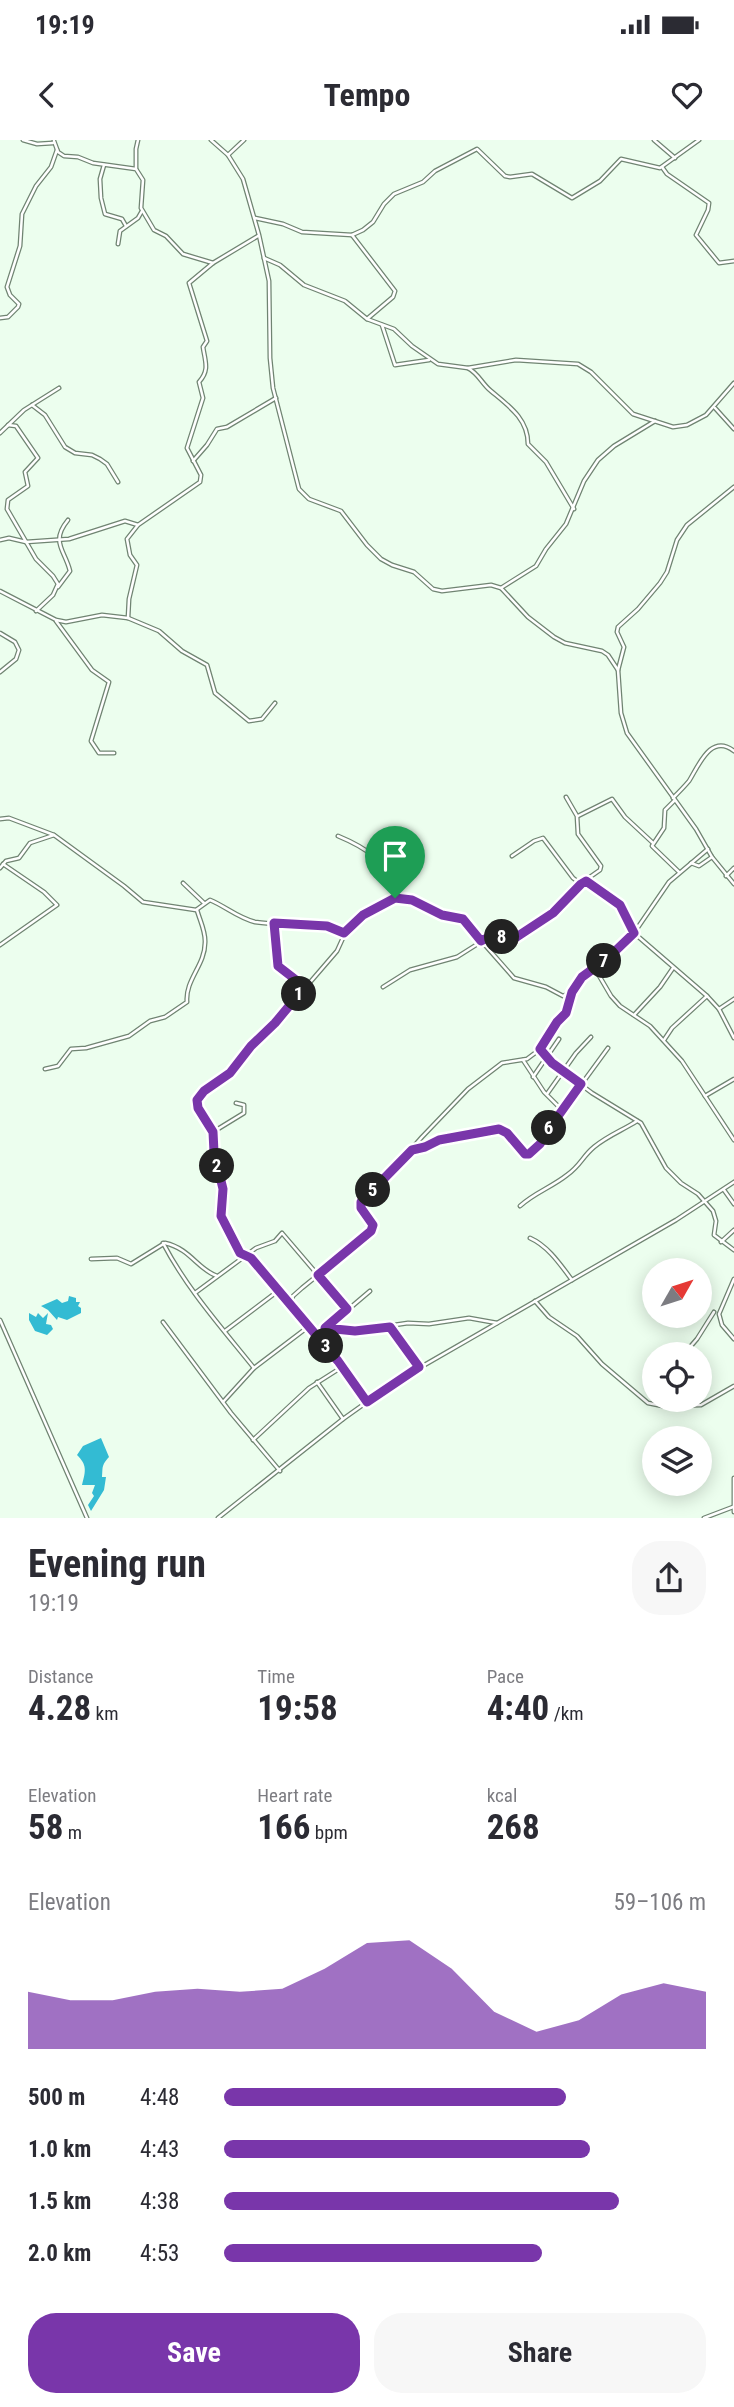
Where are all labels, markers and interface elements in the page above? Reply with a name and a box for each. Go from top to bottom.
text: 19:19 [35,10,95,40]
icon: back [28,76,66,114]
text: Tempo [324,76,410,114]
icon: heart [668,76,706,114]
pin [365,826,425,898]
icon: arrive [376,837,414,875]
pin: 8 [484,920,520,954]
text: 8 [497,925,506,948]
pin: 7 [586,944,622,978]
text: 7 [599,949,608,972]
pin: 1 [282,976,316,1012]
text: 1 [294,982,303,1005]
pin: 6 [532,1110,566,1146]
text: 6 [544,1116,553,1139]
pin: 2 [200,1149,234,1184]
text: 2 [212,1154,221,1177]
pin: 5 [356,1172,390,1208]
text: 5 [368,1178,377,1201]
north arrow [642,1258,712,1328]
map controls [642,1258,712,1496]
pin: 3 [308,1328,344,1364]
text: 3 [321,1334,330,1357]
button: locate [642,1342,712,1412]
button: layers [642,1426,712,1496]
button: share [632,1541,706,1615]
text: Evening run [28,1542,206,1586]
text: 19:19 [28,1590,79,1617]
text: Distance [28,1665,93,1688]
text: Time [257,1665,295,1688]
text: Pace [487,1665,524,1688]
text: 4.28 [28,1688,91,1729]
text: 19:58 [257,1688,338,1729]
text: 4:40 [487,1688,549,1729]
text: km [91,1702,118,1725]
text: /km [549,1702,584,1725]
text: Elevation [28,1784,96,1807]
text: Heart rate [257,1784,332,1807]
text: kcal [487,1784,517,1807]
text: 58 [28,1807,63,1848]
text: 166 [257,1807,310,1848]
text: 268 [487,1807,540,1848]
text: m [63,1821,82,1844]
text: bpm [310,1821,348,1844]
text: Elevation [28,1889,111,1916]
text: 59–106 m [613,1889,706,1916]
text: 500 m [28,2084,85,2111]
text: 4:48 [140,2084,179,2111]
text: 1.0 km [28,2136,91,2163]
text: 4:43 [140,2136,179,2163]
text: 1.5 km [28,2188,91,2215]
text: 4:38 [140,2188,179,2215]
text: 2.0 km [28,2240,91,2267]
text: 4:53 [140,2240,179,2267]
button: Save [28,2313,360,2393]
button: Share [374,2313,706,2393]

